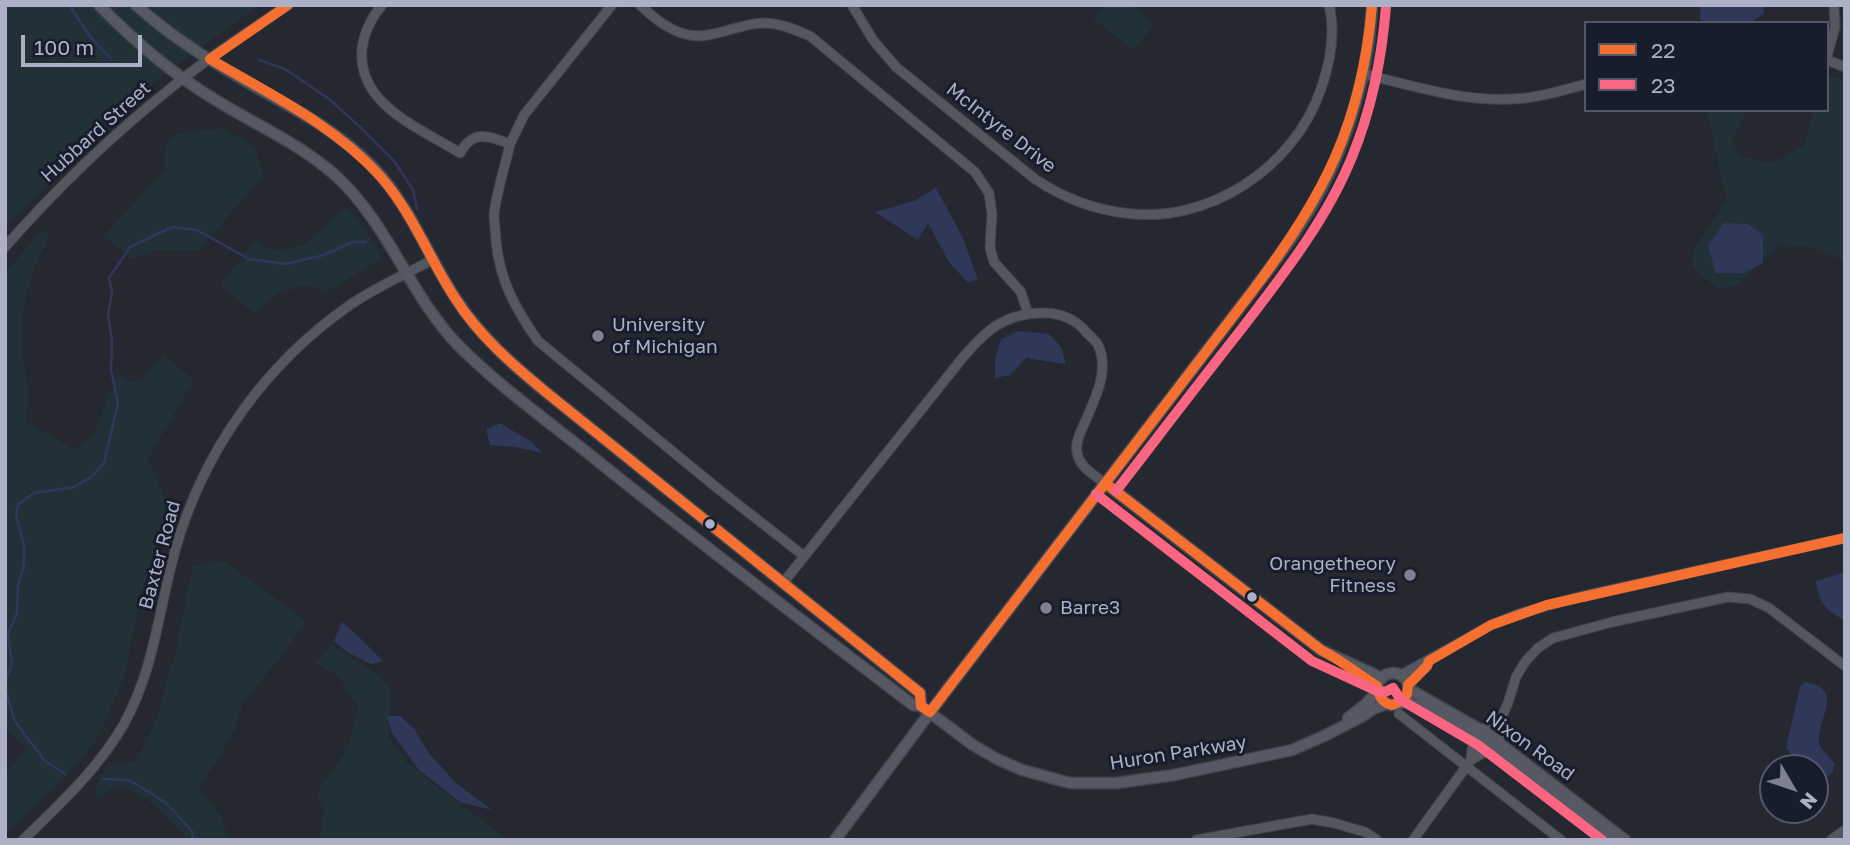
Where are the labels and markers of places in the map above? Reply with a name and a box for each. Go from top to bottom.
place label: University of Michigan [612,314,718,358]
marker: University of Michigan [590,328,606,344]
unlabelled marker [703,517,717,531]
place label: Orangetheory Fitness [1269,553,1396,597]
marker: Orangetheory Fitness [1402,567,1418,583]
unlabelled marker [1245,590,1259,604]
place label: Barre3 [1060,597,1120,619]
marker: Barre3 [1038,600,1054,616]

